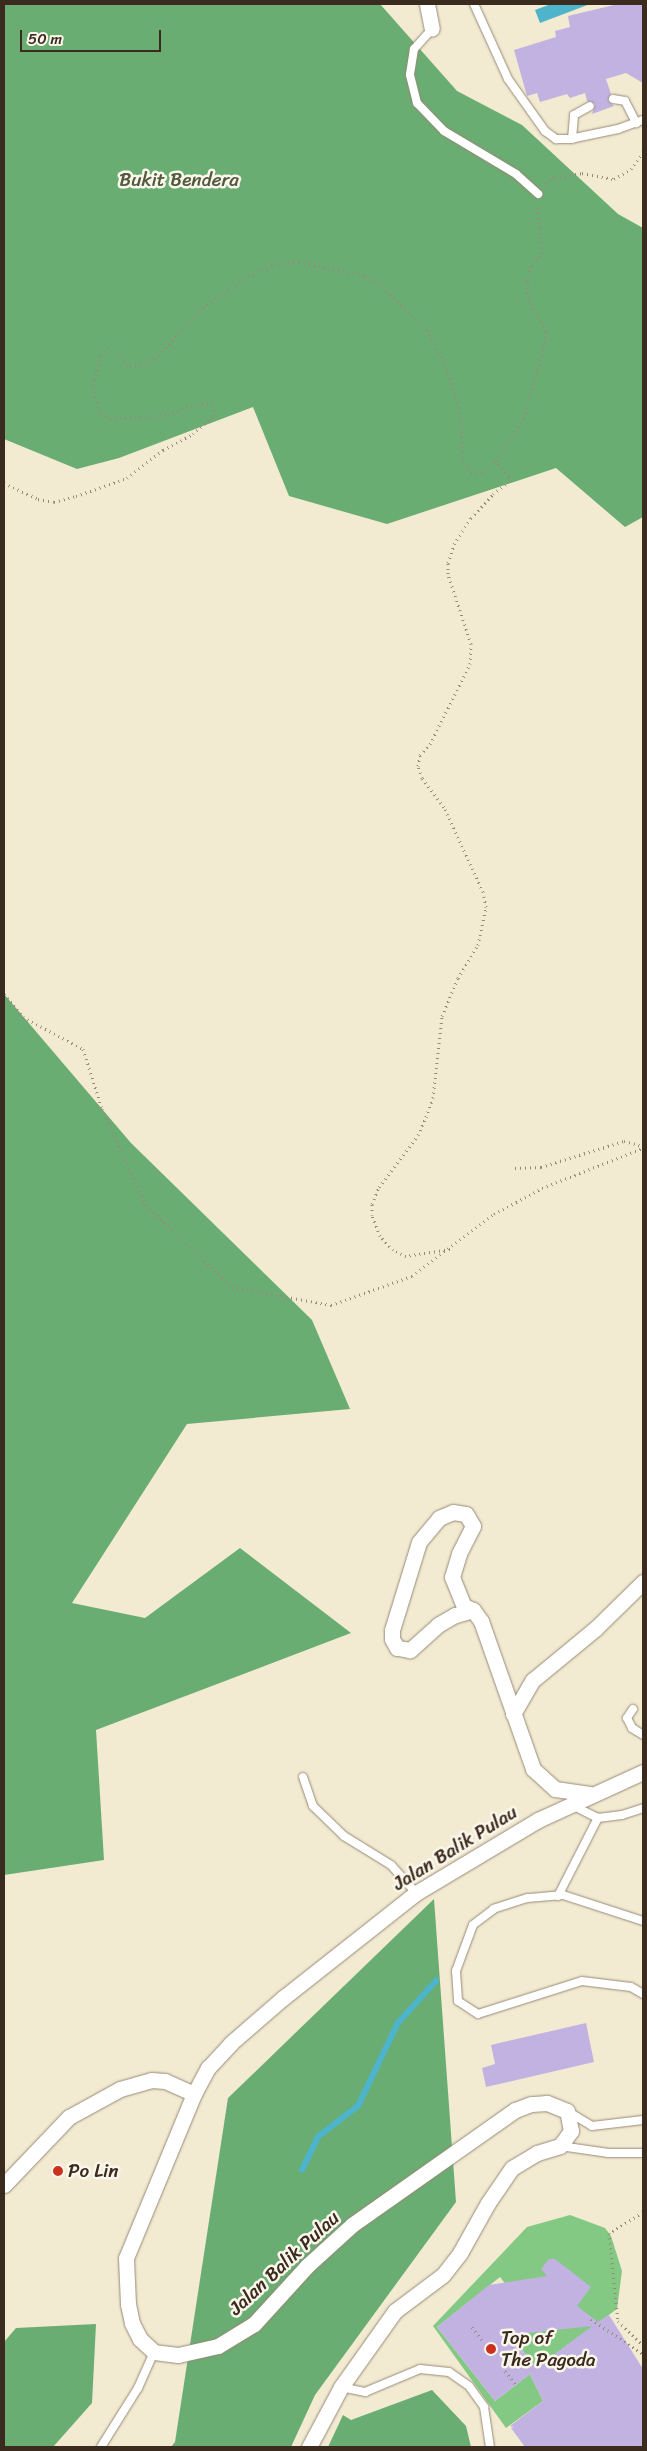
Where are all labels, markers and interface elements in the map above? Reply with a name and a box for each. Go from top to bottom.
scale bar [22,20,164,52]
text: 50 m [28,26,62,52]
park label: Bukit Bendera [119,169,239,191]
street label: Jalan Balik Pulau [388,1801,522,1895]
place label: Po Lin [68,2160,118,2182]
marker: Po Lin [52,2165,64,2177]
street label: Jalan Balik Pulau [224,2206,344,2320]
place label: Top of The Pagoda [501,2327,596,2371]
marker: Top of The Pagoda [485,2343,497,2355]

